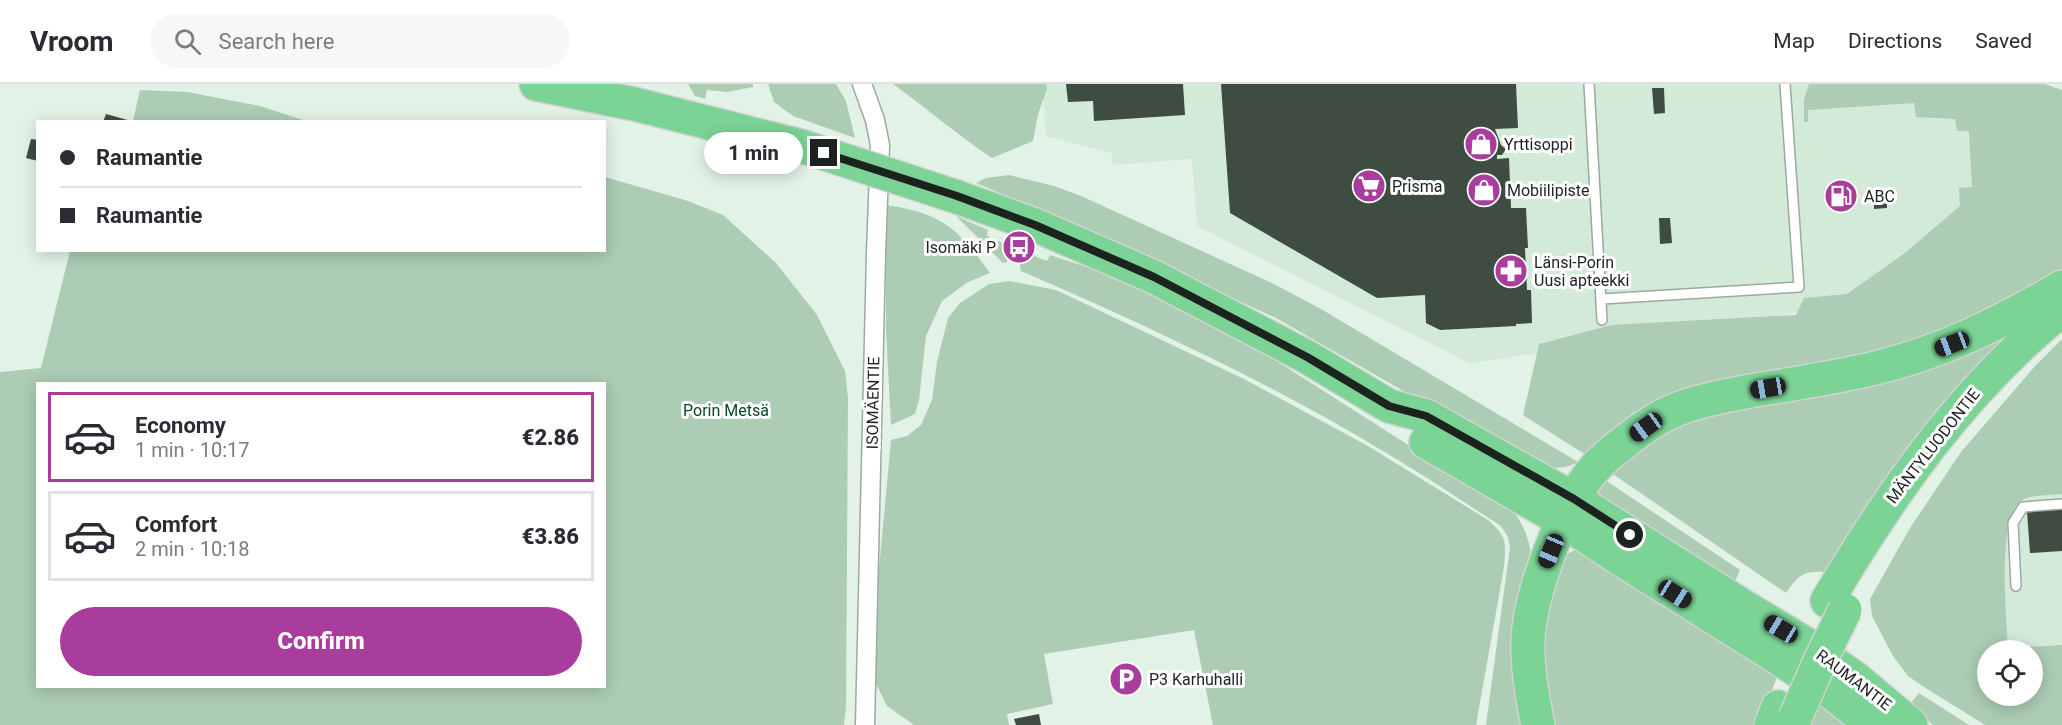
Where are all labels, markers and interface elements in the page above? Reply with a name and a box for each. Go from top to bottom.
search box [150,14,570,68]
text: Vroom [30,25,114,58]
icon: search [171,25,204,58]
text: Search here [219,29,334,54]
text: Map [1773,29,1815,53]
text: Directions [1848,29,1942,53]
text: Saved [1975,29,2032,53]
shop icon: Yrttisoppi [1463,126,1499,162]
callout: 1 min [704,132,803,174]
place label: Yrttisoppi [1504,135,1573,154]
route end [810,139,837,166]
text: 1 min [728,141,779,165]
text: Raumantie [96,145,203,170]
supermarket icon: Prisma [1351,168,1387,204]
shop icon: Mobiilipiste [1466,172,1502,208]
place label: Prisma [1392,177,1442,196]
fuel station icon: ABC [1823,178,1859,214]
place label: Mobiilipiste [1507,181,1590,200]
place label: ABC [1864,187,1895,206]
text: Raumantie [96,203,203,228]
bus stop icon: Isomäki P [1001,229,1037,265]
place label: Isomäki P [925,238,996,257]
pharmacy icon: Länsi-Porin Uusi apteekki [1493,253,1529,289]
place label: Länsi-Porin Uusi apteekki [1534,253,1629,290]
car [1932,329,1972,359]
street label: ISOMÄENTIE [863,356,883,450]
car [1749,376,1787,400]
street label: MÄNTYLUODONTIE [1882,385,1984,507]
park label: Porin Metsä [683,401,769,420]
car [1626,409,1666,445]
icon: car [63,410,117,464]
text: Economy [135,413,226,438]
text: €2.86 [522,425,579,450]
text: 1 min · 10:17 [135,438,250,462]
icon: car [63,509,117,563]
text: Comfort [135,512,217,537]
route start [1616,521,1643,548]
text: €3.86 [522,524,579,549]
car [1536,531,1566,571]
text: 2 min · 10:18 [135,537,250,561]
car [1655,577,1695,611]
button: Confirm [60,607,582,676]
car [1761,612,1801,646]
map controls [1977,640,2043,706]
button: locate [1977,640,2043,706]
street label: RAUMANTIE [1813,646,1895,714]
parking icon: P3 Karhuhalli [1108,661,1144,697]
place label: P3 Karhuhalli [1149,670,1243,689]

